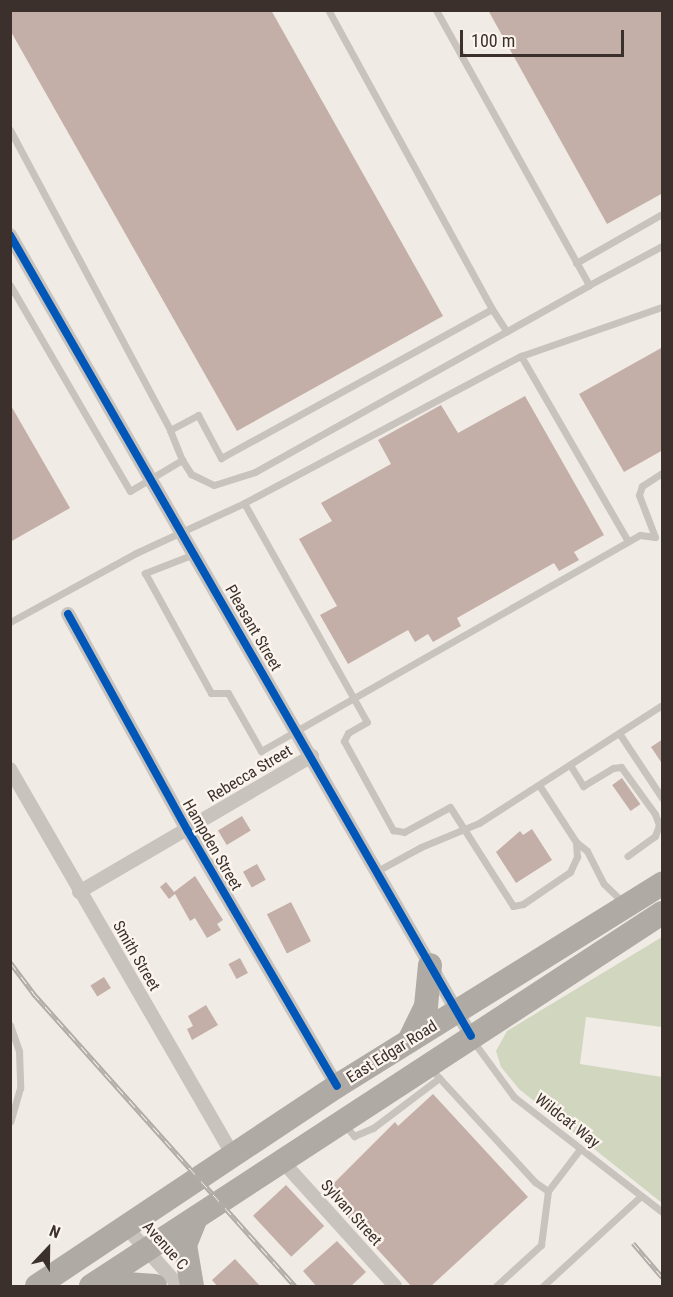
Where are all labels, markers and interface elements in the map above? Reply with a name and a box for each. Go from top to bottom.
scale bar [463,18,626,56]
text: 100 m [471,30,515,51]
street label: Pleasant Street [221,581,285,675]
street label: Rebecca Street [204,741,296,807]
street label: Hampden Street [178,796,246,894]
street label: Smith Street [108,918,164,994]
street label: East Edgar Road [343,1016,441,1088]
street label: Wildcat Way [531,1090,603,1152]
street label: Sylvan Street [316,1176,386,1250]
street label: Avenue C [138,1218,192,1274]
north arrow [18,1219,78,1279]
text: N [47,1221,63,1242]

